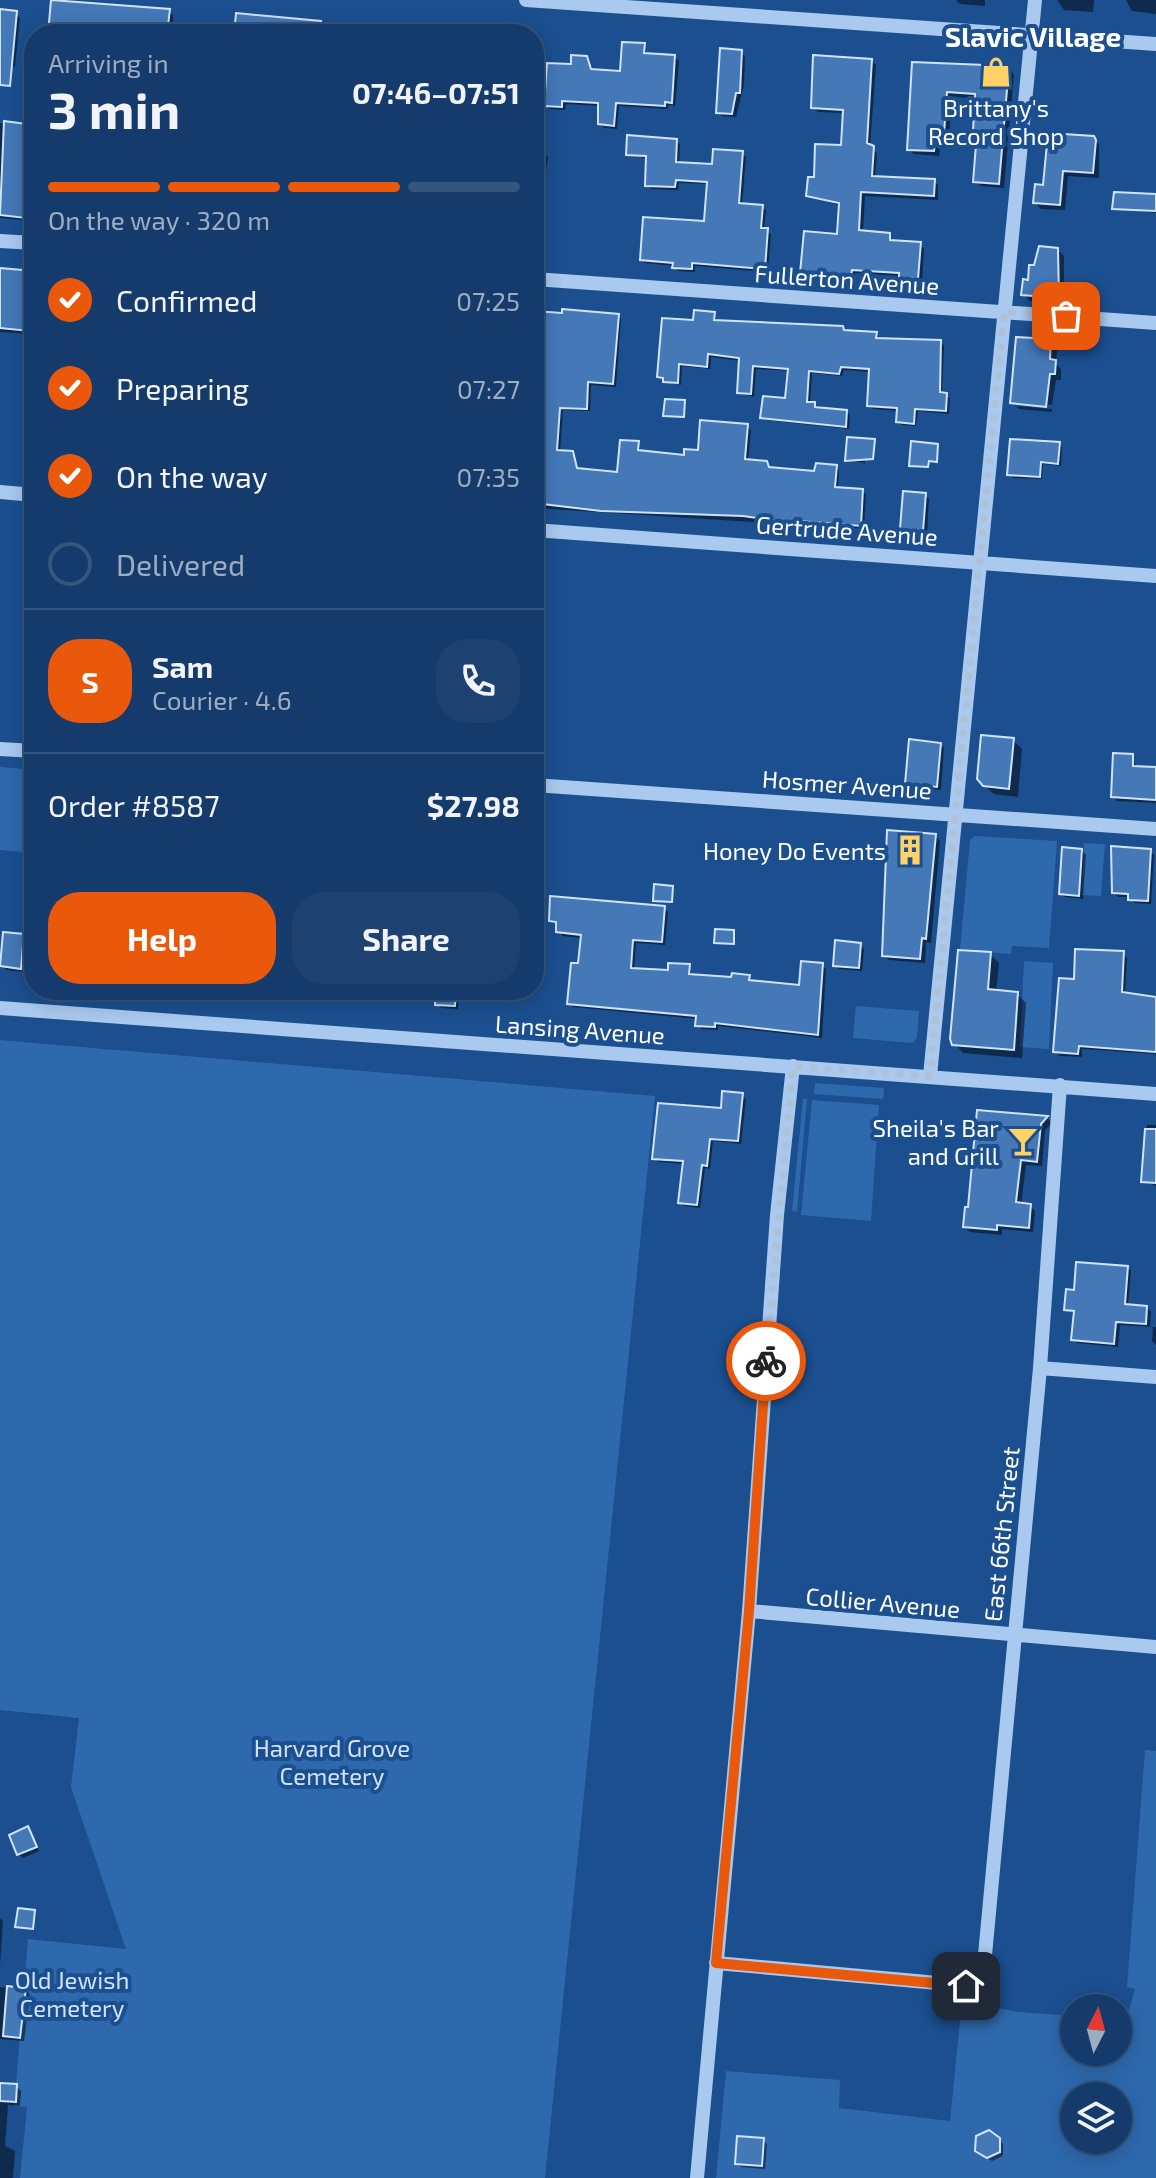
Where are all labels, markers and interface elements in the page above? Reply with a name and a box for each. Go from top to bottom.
district label: Slavic Village [945,19,1121,53]
text: Arriving in [48,47,169,78]
shop icon: Brittany's Record Shop [979,55,1013,89]
text: 07:46–07:51 [352,74,520,110]
text: 3 min [48,77,180,139]
place label: Brittany's Record Shop [928,93,1064,150]
text: On the way · 320 m [48,204,270,235]
street label: Fullerton Avenue [754,258,940,300]
icon: check [48,278,92,322]
text: Confirmed [116,282,257,318]
pin [1032,282,1100,350]
text: 07:25 [456,285,520,316]
icon: bag [1044,294,1088,338]
icon: check [48,366,92,410]
text: Preparing [116,370,249,406]
text: 07:27 [457,373,520,404]
icon: check [48,454,92,498]
text: On the way [116,458,268,494]
text: 07:35 [456,461,520,492]
street label: Gertrude Avenue [755,509,939,551]
text: Delivered [116,546,245,582]
button: phone [436,639,520,723]
text: Sam [152,648,213,684]
text: S [81,663,99,699]
text: Courier · 4.6 [152,684,292,715]
street label: Hosmer Avenue [761,764,933,804]
text: Order #8587 [48,787,220,823]
text: $27.98 [427,787,520,823]
building icon: Honey Do Events [893,833,927,867]
place label: Honey Do Events [703,836,886,865]
button: Help [48,892,276,984]
button: Share [292,892,520,984]
street label: Lansing Avenue [494,1009,666,1049]
place label: Sheila's Bar and Grill [872,1113,999,1170]
bar icon: Sheila's Bar and Grill [1006,1124,1040,1158]
courier [726,1321,806,1401]
icon: bike [744,1339,788,1383]
street label: East 66th Street [977,1445,1025,1623]
street label: Collier Avenue [805,1581,961,1623]
park label: Harvard Grove Cemetery [254,1733,410,1790]
pin [932,1952,1000,2020]
icon: home [944,1964,988,2008]
park label: Old Jewish Cemetery [15,1965,129,2022]
north arrow [1060,1994,1132,2066]
map controls [1060,1994,1132,2154]
button: layers [1060,2082,1132,2154]

